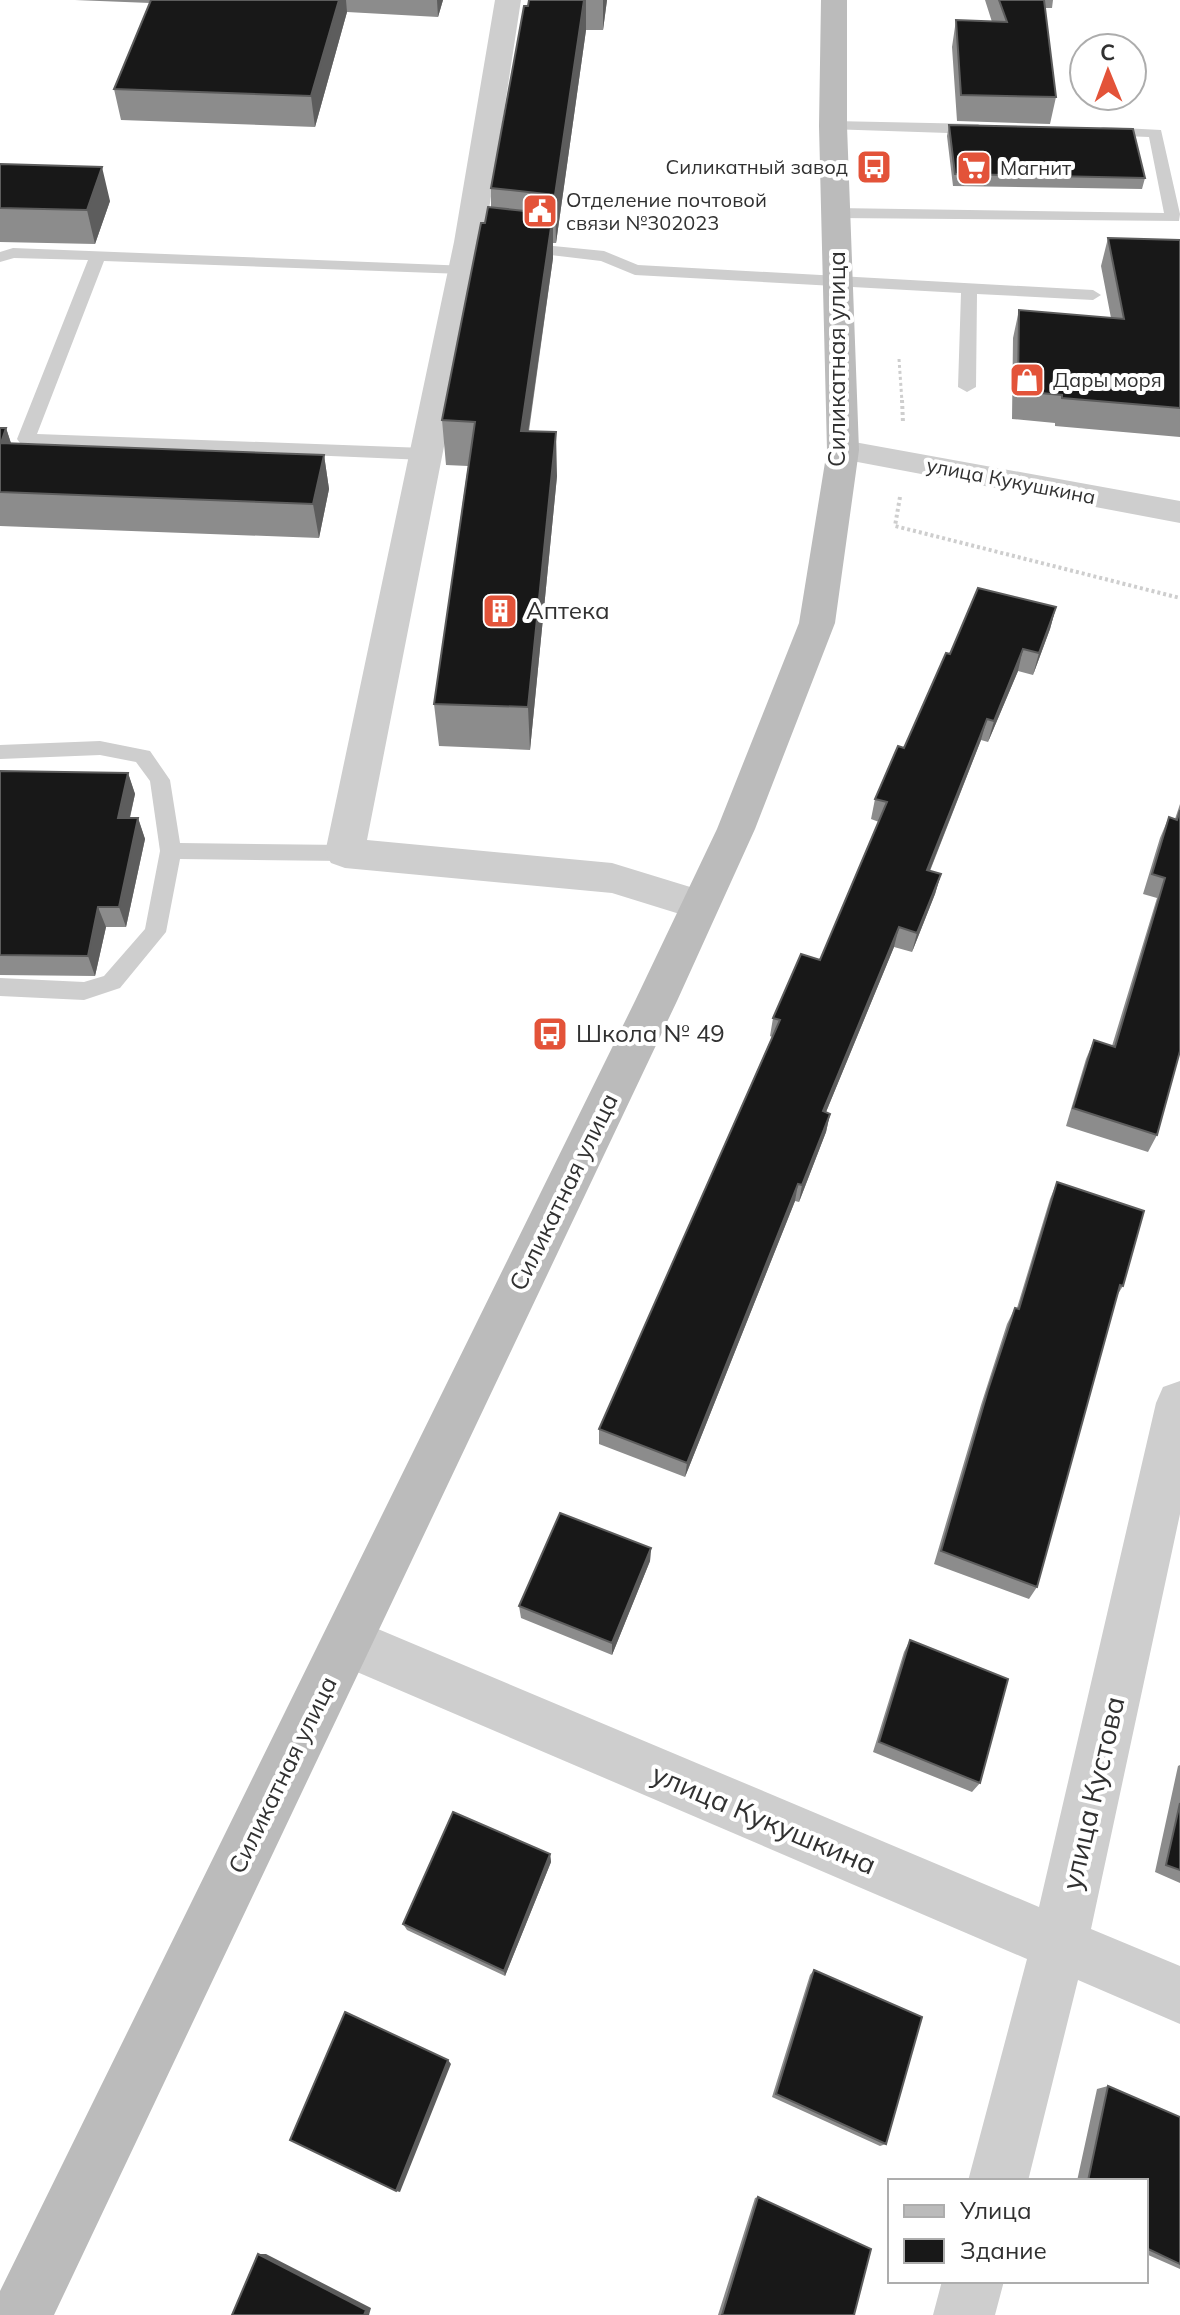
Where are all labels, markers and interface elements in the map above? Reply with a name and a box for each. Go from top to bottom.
north arrow [1068,32,1148,112]
text: С [1100,38,1115,66]
bus stop icon: Силикатный завод [855,148,893,186]
supermarket icon: Магнит [955,149,993,187]
place label: Силикатный завод [665,154,848,179]
place label: Магнит [1000,155,1072,180]
place label: Отделение почтовой связи №302023 [566,187,767,235]
public building icon: Отделение почтовой связи №302023 [521,192,559,230]
street label: Силикатная улица [821,251,851,467]
shop icon: Дары моря [1008,361,1046,399]
place label: Дары моря [1053,367,1162,392]
street label: улица Кукушкина [924,452,1098,509]
building icon: Аптека [481,592,519,630]
place label: Аптека [526,595,610,625]
bus stop icon: Школа № 49 [531,1015,569,1053]
place label: Школа № 49 [576,1018,725,1048]
street label: Силикатная улица [502,1088,624,1295]
street label: Силикатная улица [221,1671,343,1878]
street label: улица Кустова [1053,1693,1132,1893]
street label: улица Кукушкина [647,1755,882,1882]
legend [888,2179,1148,2283]
text: Улица [959,2195,1032,2225]
text: Здание [960,2235,1047,2265]

